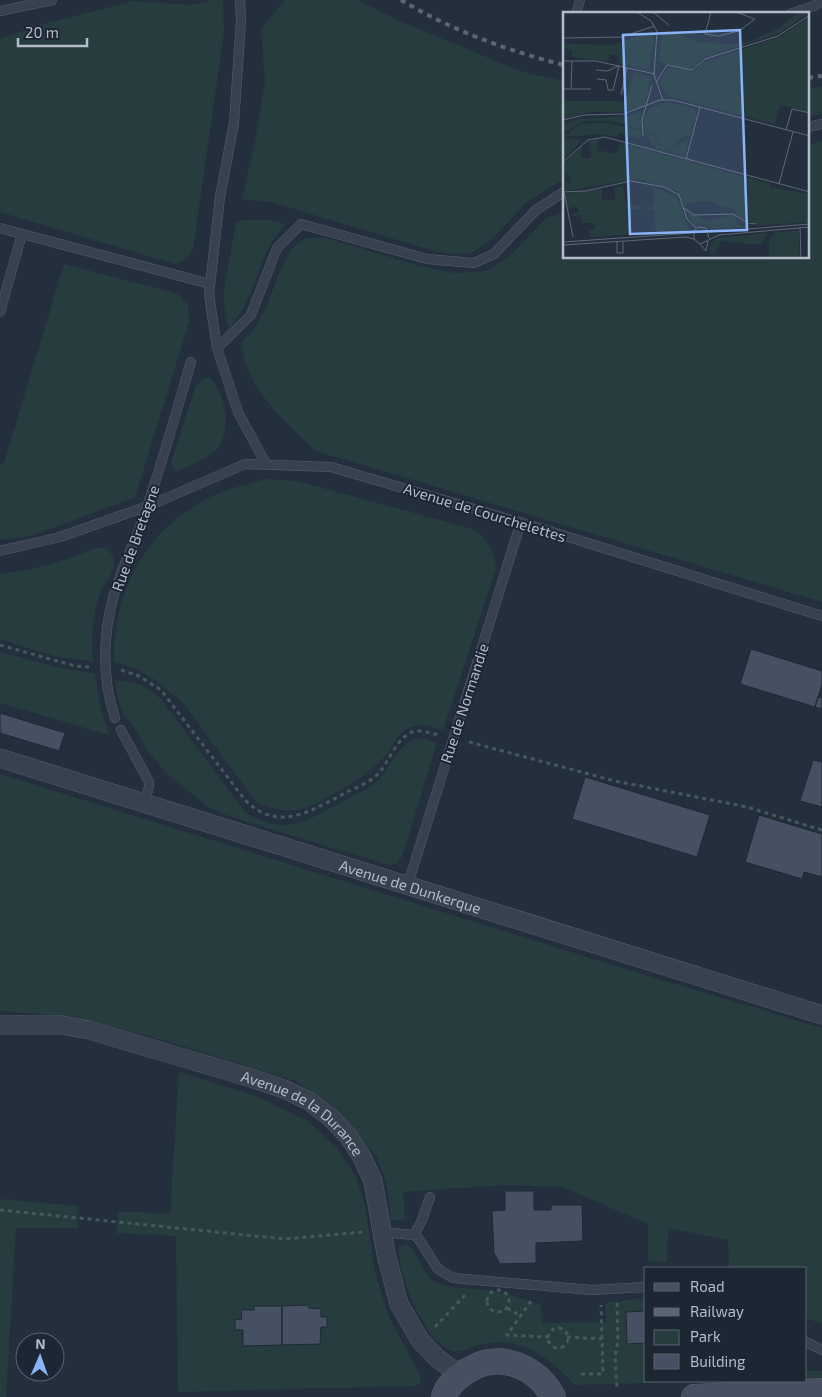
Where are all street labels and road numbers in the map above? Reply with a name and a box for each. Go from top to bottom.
street label: Avenue de Courchelettes [402,479,568,545]
street label: Rue de Bretagne [107,483,163,593]
street label: Rue de Normandie [436,641,492,765]
street label: Avenue de Dunkerque [337,856,483,917]
street label: Avenue de la Durance [239,1067,368,1159]

